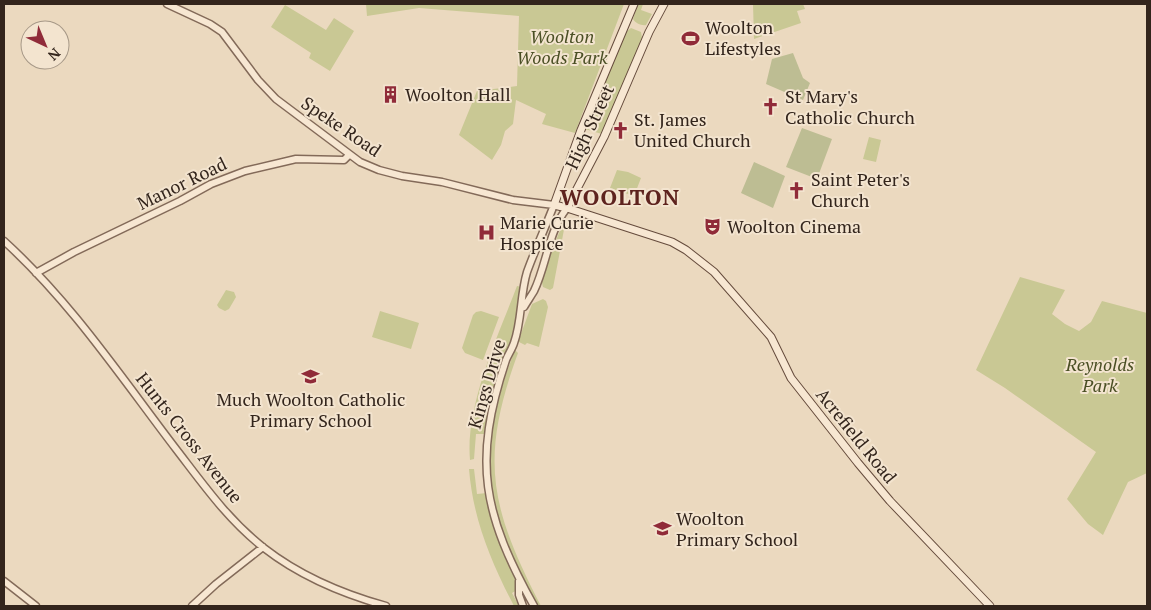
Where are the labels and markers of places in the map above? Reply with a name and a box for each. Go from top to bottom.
place label: Woolton Lifestyles [705,15,781,60]
sports icon: Woolton Lifestyles [681,28,701,48]
place label: Woolton Hall [405,82,511,106]
place label: St Mary's Catholic Church [785,84,915,129]
building icon: Woolton Hall [381,85,401,105]
church icon: St Mary's Catholic Church [761,97,781,117]
place label: St. James United Church [634,107,751,152]
church icon: St. James United Church [610,120,630,140]
place label: Saint Peter's Church [811,167,910,212]
church icon: Saint Peter's Church [787,180,807,200]
place label: Marie Curie Hospice [500,210,594,255]
place label: Woolton Cinema [727,214,861,238]
theatre icon: Woolton Cinema [703,217,723,237]
hospital icon: Marie Curie Hospice [476,223,496,243]
school or university icon: Much Woolton Catholic Primary School [301,367,321,387]
place label: Much Woolton Catholic Primary School [216,387,406,432]
place label: Woolton Primary School [676,506,798,551]
school or university icon: Woolton Primary School [652,519,672,539]

